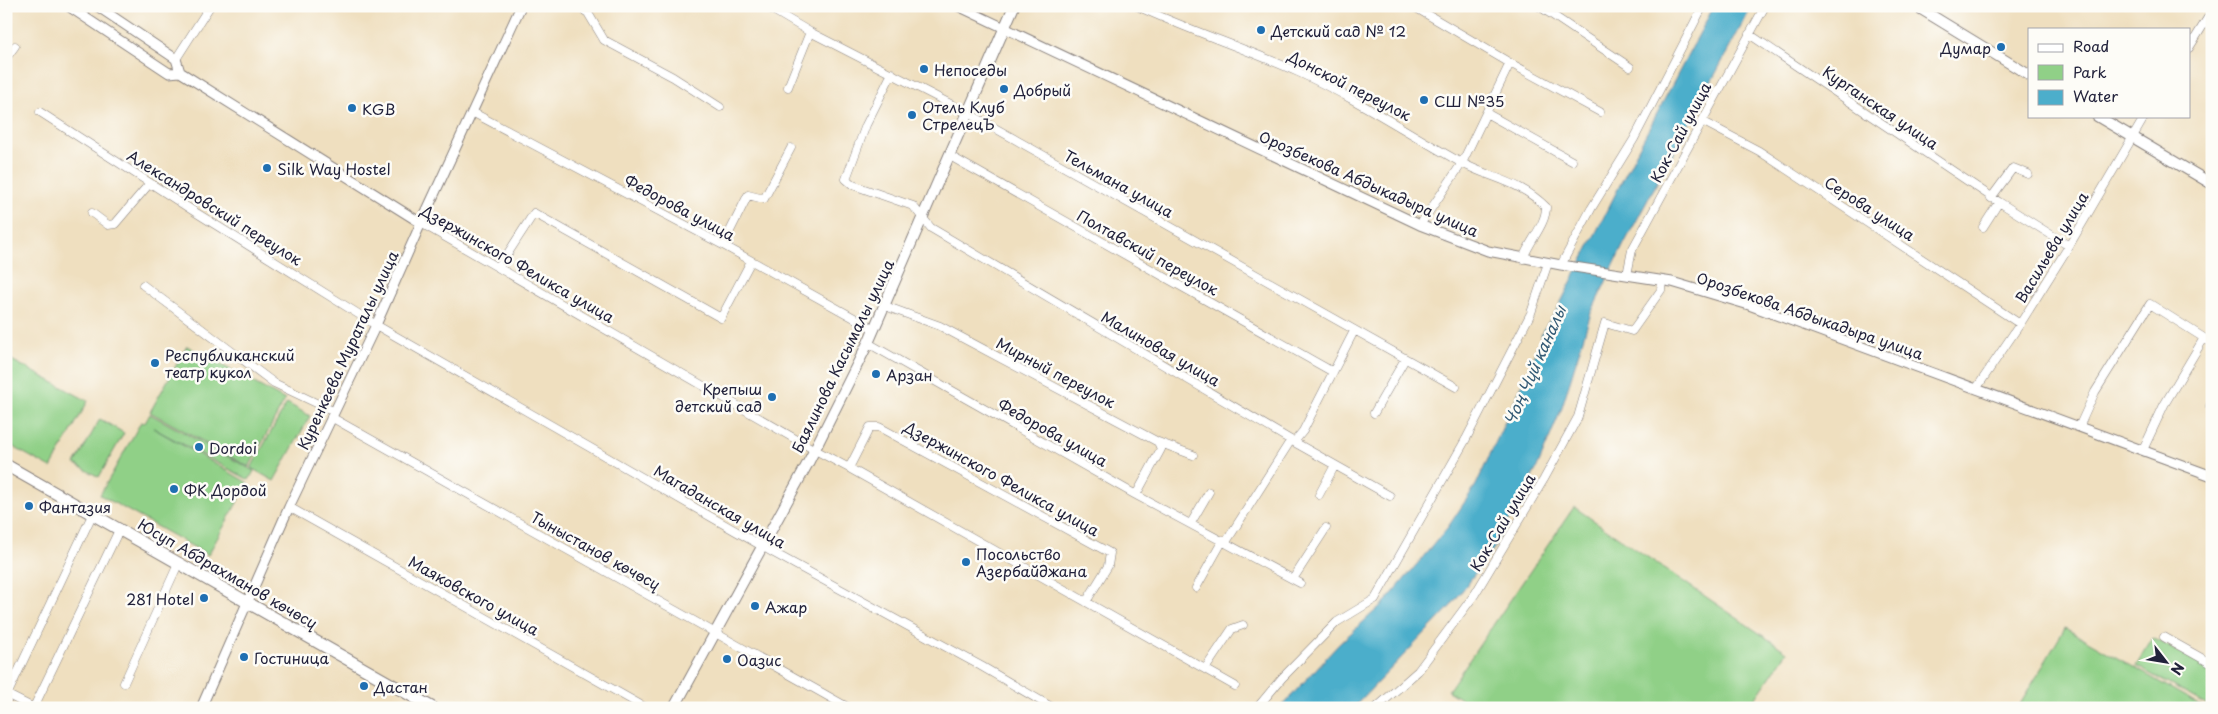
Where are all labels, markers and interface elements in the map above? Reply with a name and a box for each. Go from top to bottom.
place label: Детский сад № 12 [1270,19,1406,42]
marker: Детский сад № 12 [1255,24,1267,36]
legend [2028,28,2190,118]
text: Road [2073,34,2109,57]
place label: Думар [1940,36,1991,59]
marker: Думар [1995,41,2007,53]
street label: Донской переулок [1284,44,1416,126]
place label: Непоседы [934,58,1007,81]
street label: Курганская улица [1819,60,1944,155]
text: Park [2073,60,2107,83]
marker: Непоседы [918,63,930,75]
street label: Кок-Сай улица [1644,77,1716,186]
place label: Добрый [1013,78,1071,101]
marker: Добрый [998,83,1010,95]
text: Water [2073,84,2118,107]
place label: СШ №35 [1434,89,1504,112]
marker: СШ №35 [1418,94,1430,106]
place label: Отель Клуб СтрелецЪ [922,95,1005,135]
place label: KGB [362,97,395,120]
marker: KGB [346,102,358,114]
marker: Отель Клуб СтрелецЪ [906,109,918,121]
street label: Орозбекова Абдыкадыра улица [1255,124,1483,242]
street label: Тельмана улица [1060,143,1179,223]
street label: Александровский переулок [123,144,307,270]
place label: Silk Way Hostel [277,157,390,180]
marker: Silk Way Hostel [261,162,273,174]
street label: Федорова улица [621,168,740,246]
street label: Серова улица [1820,170,1920,246]
street label: Васильева улица [2009,186,2094,307]
street label: Дзержинского Феликса улица [416,198,619,328]
street label: Полтавский переулок [1073,203,1223,301]
street label: Куренкеева Мураталы улица [291,246,404,453]
street label: Баялинова Касымалы улица [785,255,899,457]
street label: Орозбекова Абдыкадыра улица [1694,265,1927,365]
water label: Чоң Чүй каналы [1497,300,1572,429]
street label: Малиновая улица [1097,305,1225,392]
street label: Мирный переулок [992,331,1120,413]
place label: Республиканский театр кукол [165,343,295,383]
marker: Республиканский театр кукол [149,357,161,369]
place label: Арзан [886,363,933,386]
marker: Арзан [870,368,882,380]
place label: Крепыш детский сад [675,377,762,417]
marker: Крепыш детский сад [766,391,778,403]
street label: Федорова улица [994,392,1113,472]
street label: Дзержинского Феликса улица [900,414,1104,542]
place label: Dordoi [209,436,257,459]
marker: Dordoi [193,441,205,453]
street label: Магаданская улица [650,459,791,554]
street label: Кок-Сай улица [1464,468,1541,575]
place label: ФК Дордой [184,478,267,501]
marker: ФК Дордой [168,483,180,495]
place label: Фантазия [39,495,111,518]
marker: Фантазия [23,500,35,512]
street label: Тыныстанов көчөсү [527,505,665,595]
street label: Юсуп Абдрахманов көчөсү [134,512,322,634]
place label: Посольство Азербайджана [976,542,1087,582]
street label: Маяковского улица [405,550,544,641]
marker: Посольство Азербайджана [960,556,972,568]
place label: 281 Hotel [126,587,194,610]
marker: 281 Hotel [198,592,210,604]
place label: Ажар [765,595,807,618]
marker: Ажар [749,600,761,612]
north arrow [2140,636,2190,686]
place label: Гостиница [254,646,329,669]
place label: Оазис [737,648,781,671]
marker: Гостиница [238,651,250,663]
marker: Оазис [721,653,733,665]
text: N [2166,659,2189,679]
place label: Дастан [373,675,428,698]
marker: Дастан [358,680,370,692]

